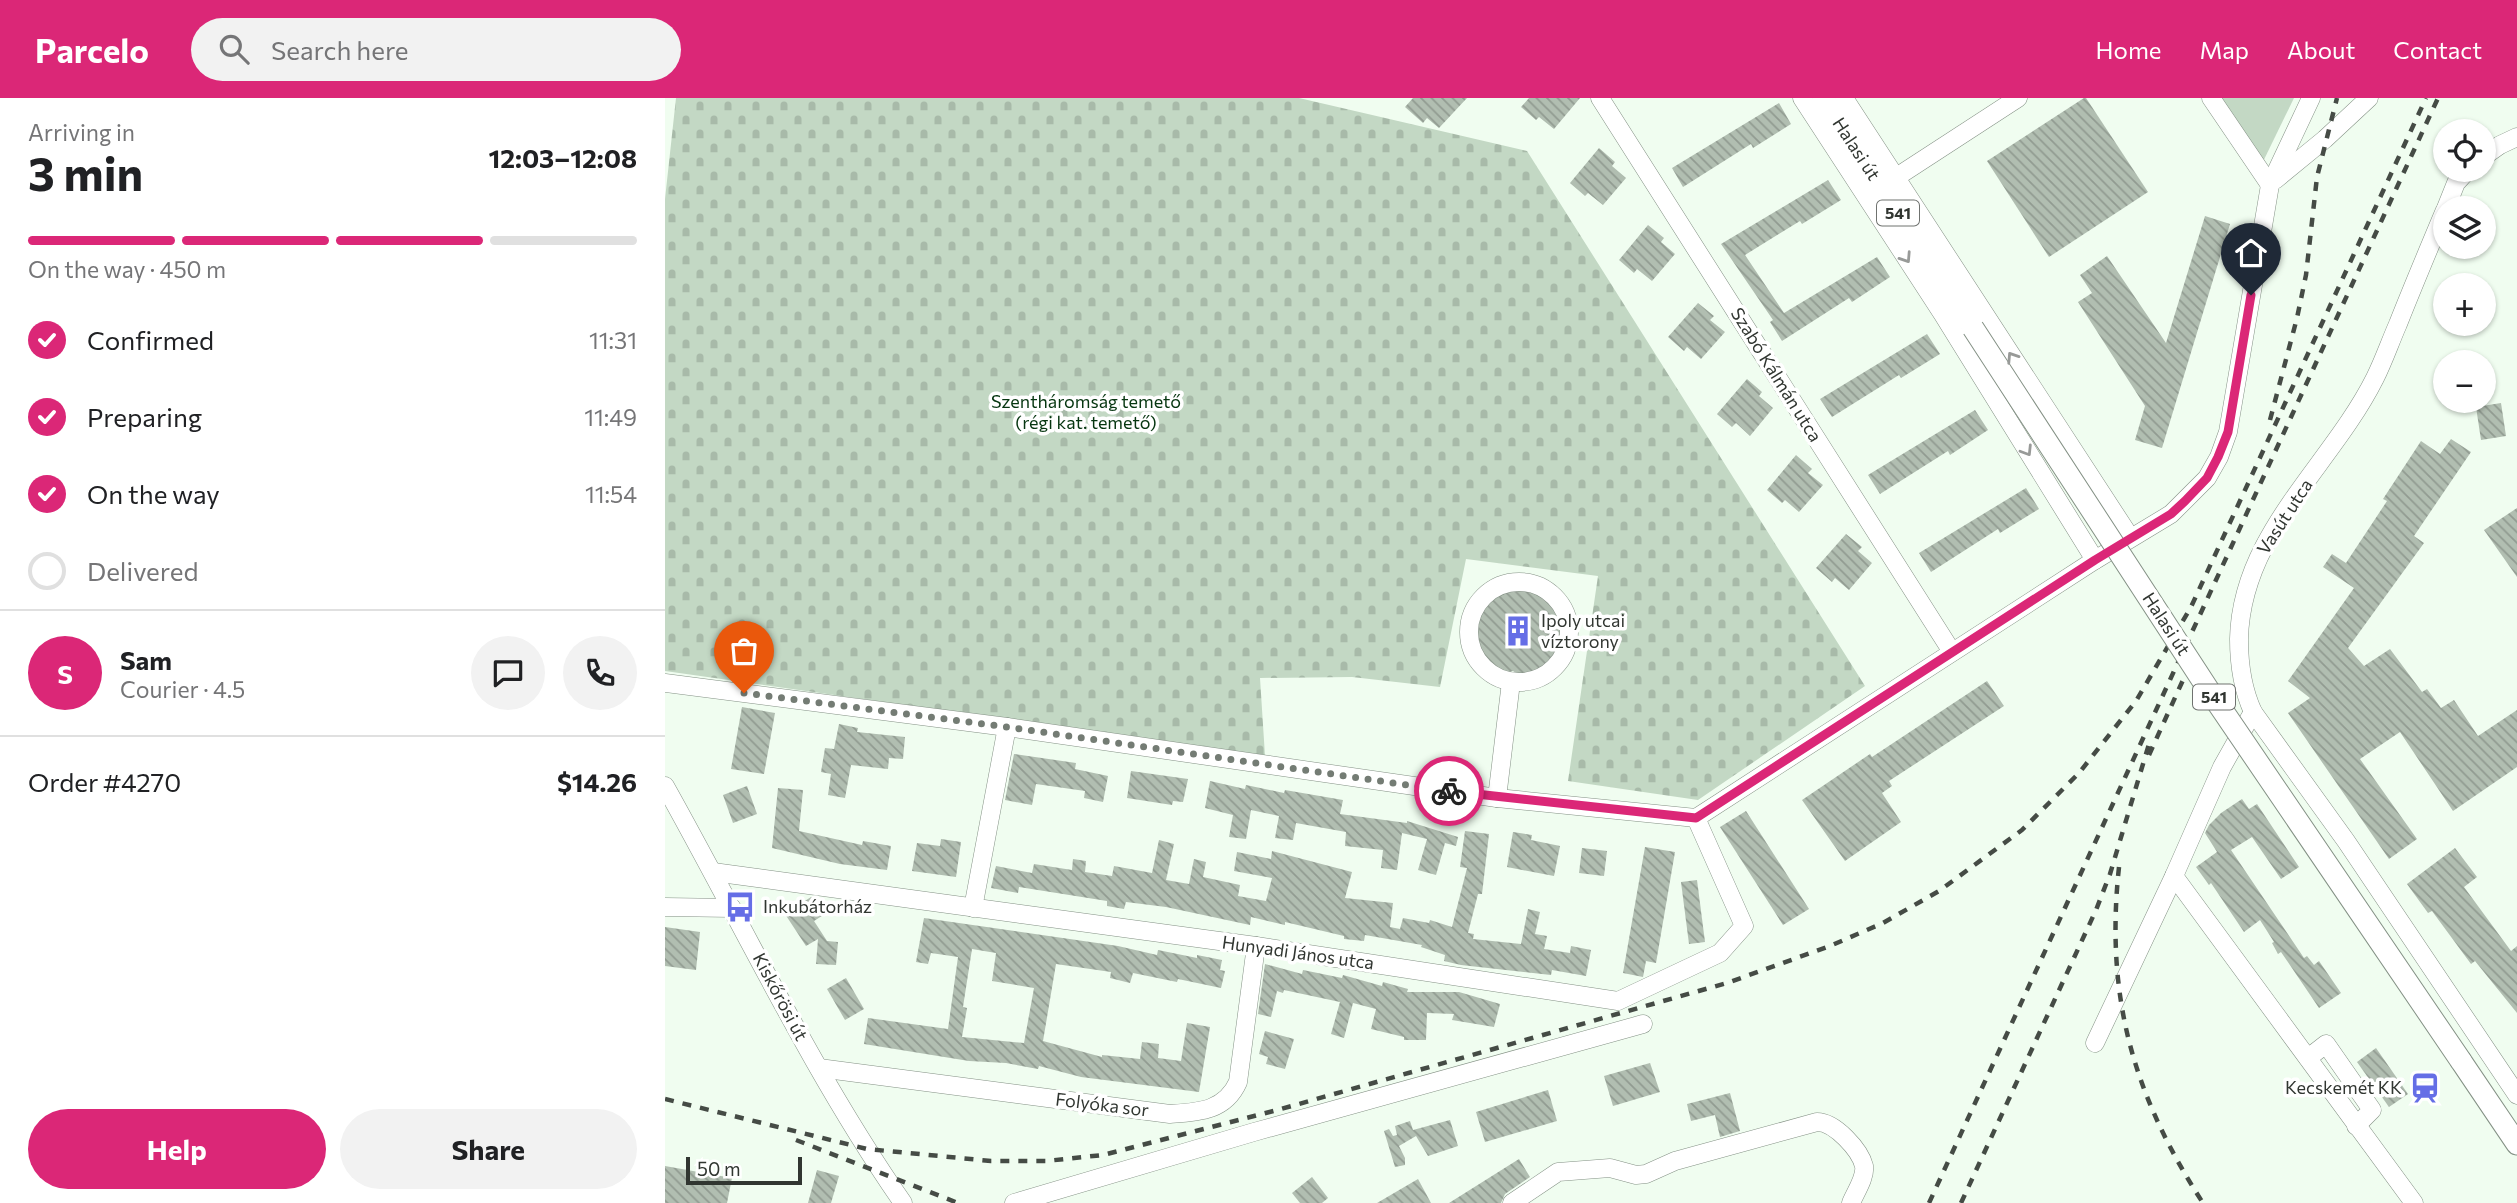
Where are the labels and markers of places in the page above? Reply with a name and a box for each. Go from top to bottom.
pin [2221,223,2281,295]
place label: Ipoly utcai víztorony [1541,609,1625,652]
building icon: Ipoly utcai víztorony [1501,614,1535,648]
pin [714,621,774,693]
bus stop icon: Inkubátorház [723,890,757,924]
place label: Inkubátorház [763,895,872,917]
station icon: Kecskemét KK [2408,1071,2442,1105]
place label: Kecskemét KK [2285,1076,2402,1098]

